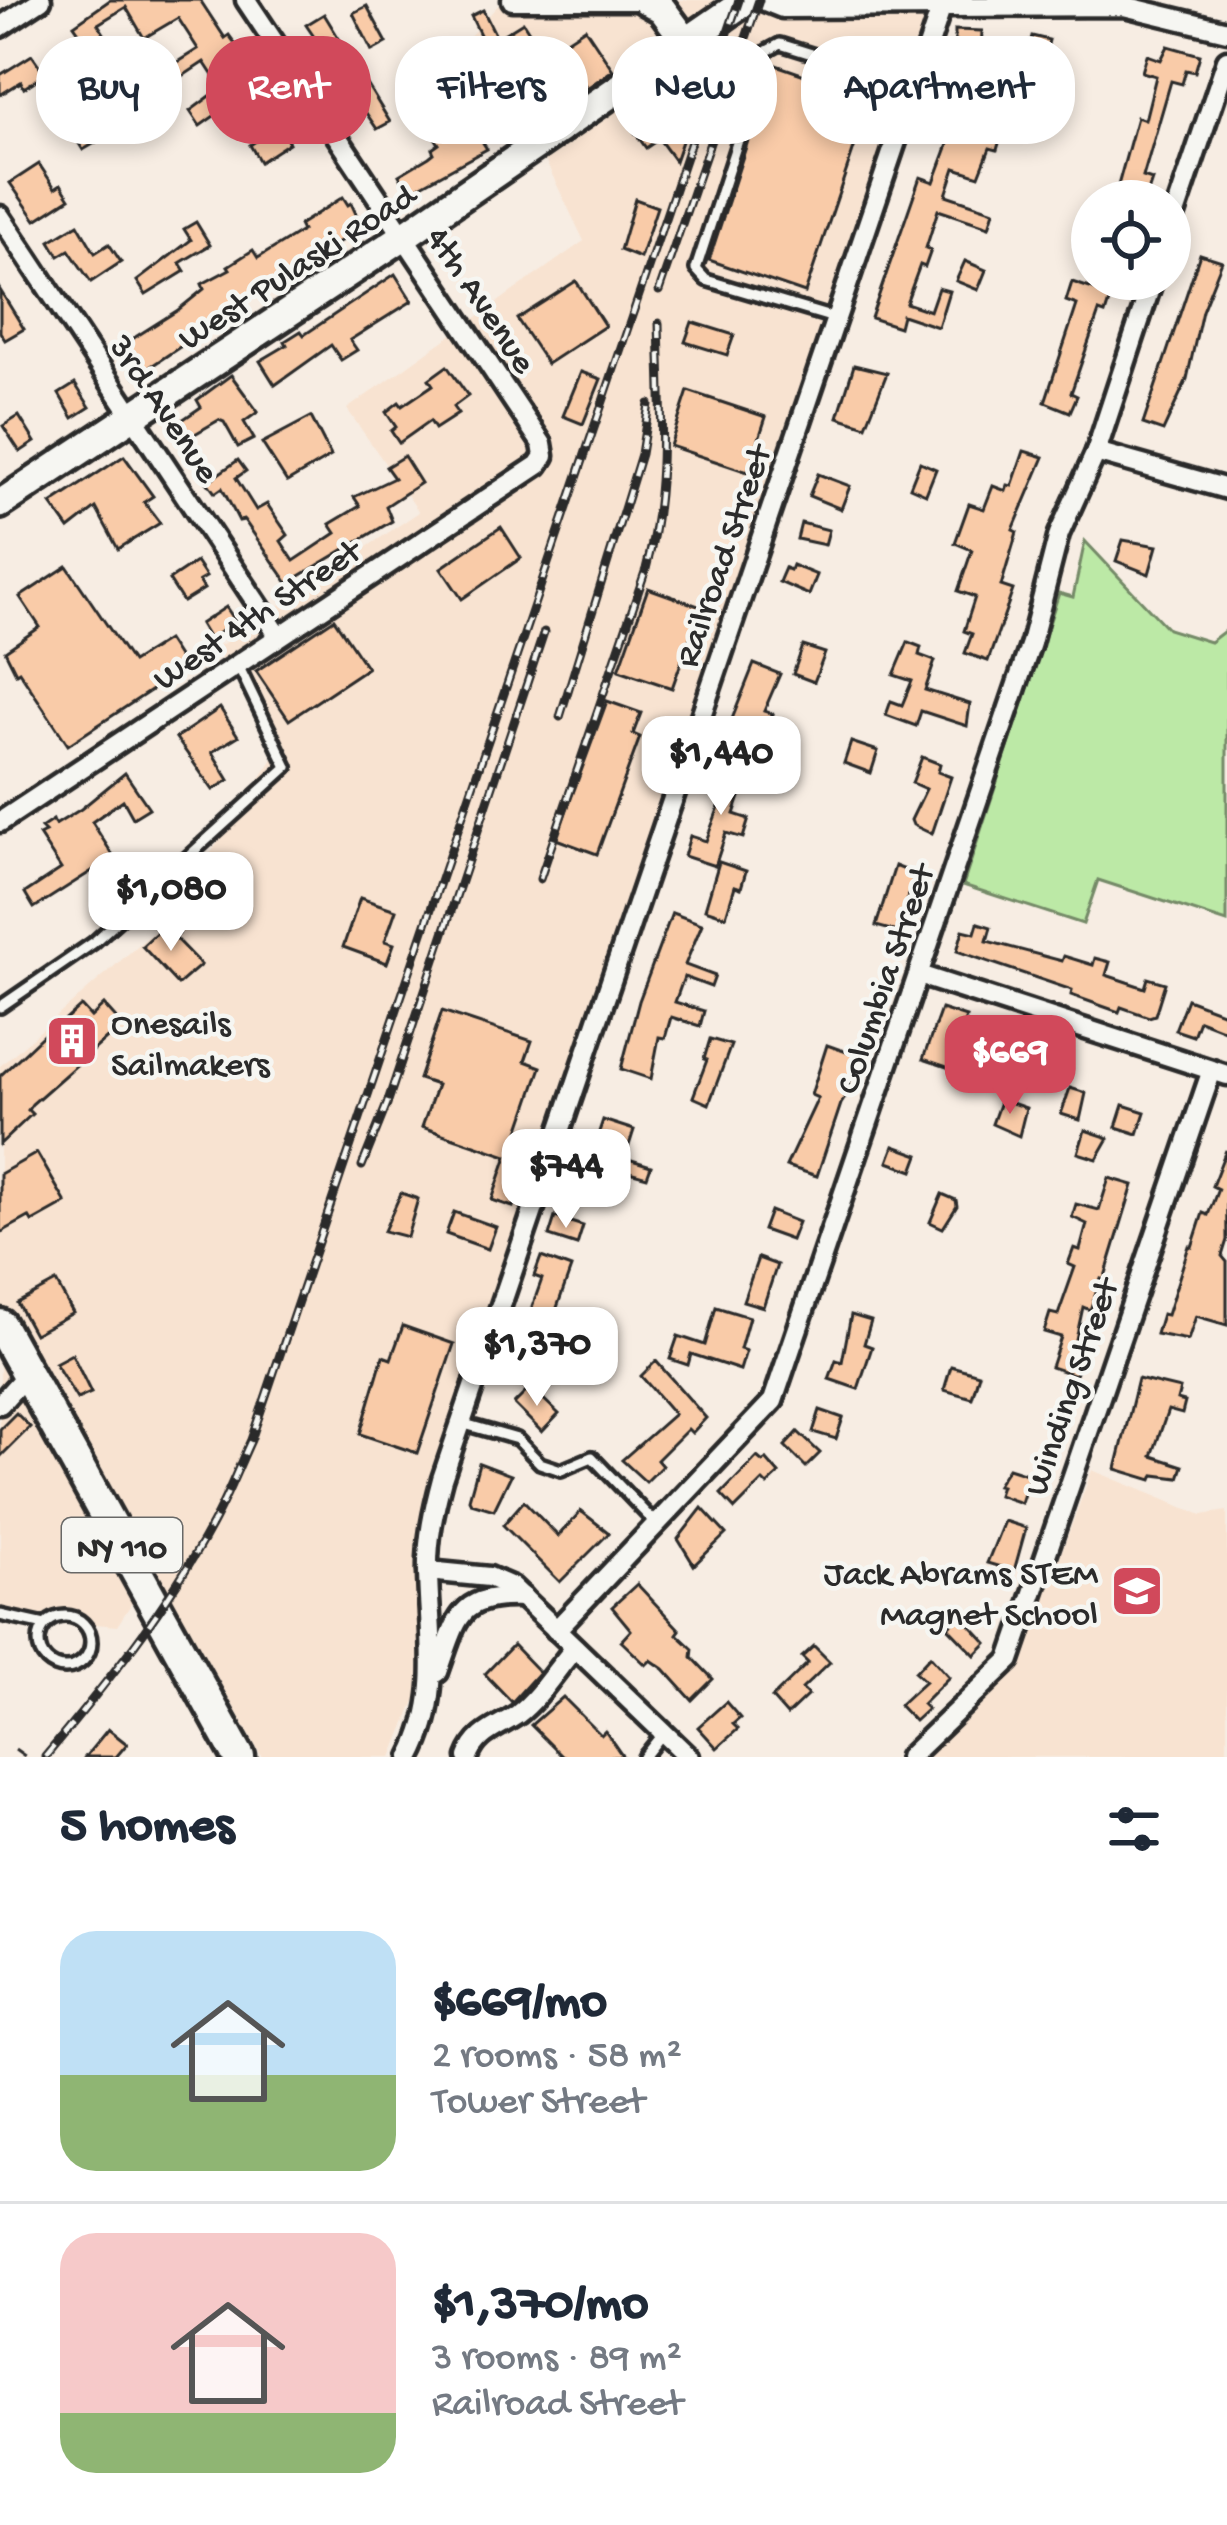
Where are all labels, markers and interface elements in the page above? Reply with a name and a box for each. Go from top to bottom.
chip: Buy [36,36,182,144]
chip: Rent [206,36,371,144]
chip: Filters [395,36,588,144]
chip: New [612,36,777,144]
chip: Apartment [801,36,1075,144]
street label: West Pulaski Road [172,175,428,362]
map controls [1071,180,1191,300]
button: locate [1071,180,1191,300]
street label: 4th Avenue [414,220,544,384]
street label: 3rd Avenue [96,328,227,493]
street label: Railroad Street [668,437,785,674]
street label: West 4th Street [147,530,373,703]
pin: $1,440 [623,716,819,818]
text: $1,440 [669,732,773,778]
pin: $1,080 [73,852,269,954]
street label: Columbia Street [829,857,949,1101]
text: $1,080 [115,868,227,914]
place label: Onesails Sailmakers [111,1005,271,1089]
building icon: Onesails Sailmakers [44,1013,100,1069]
pin: $669 [939,1015,1081,1117]
text: $669 [972,1031,1048,1077]
pin: $744 [495,1129,637,1231]
text: $744 [529,1145,603,1191]
street label: Winding Street [1017,1271,1132,1502]
pin: $1,370 [439,1307,635,1409]
text: $1,370 [483,1323,591,1369]
road number: NY 110 [62,1518,182,1572]
place label: Jack Abrams STEM Magnet School [824,1555,1099,1639]
school or university icon: Jack Abrams STEM Magnet School [1109,1563,1165,1619]
icon: filters [1101,1796,1167,1862]
text: 5 homes [60,1799,234,1859]
text: $669/mo [432,1975,607,2035]
icon: home [156,1979,300,2123]
text: 2 rooms · 58 m² [432,2035,682,2081]
text: Tower Street [432,2081,645,2127]
text: $1,370/mo [432,2277,648,2337]
icon: home [156,2281,300,2425]
text: 3 rooms · 89 m² [432,2337,682,2383]
text: Railroad Street [432,2383,683,2429]

